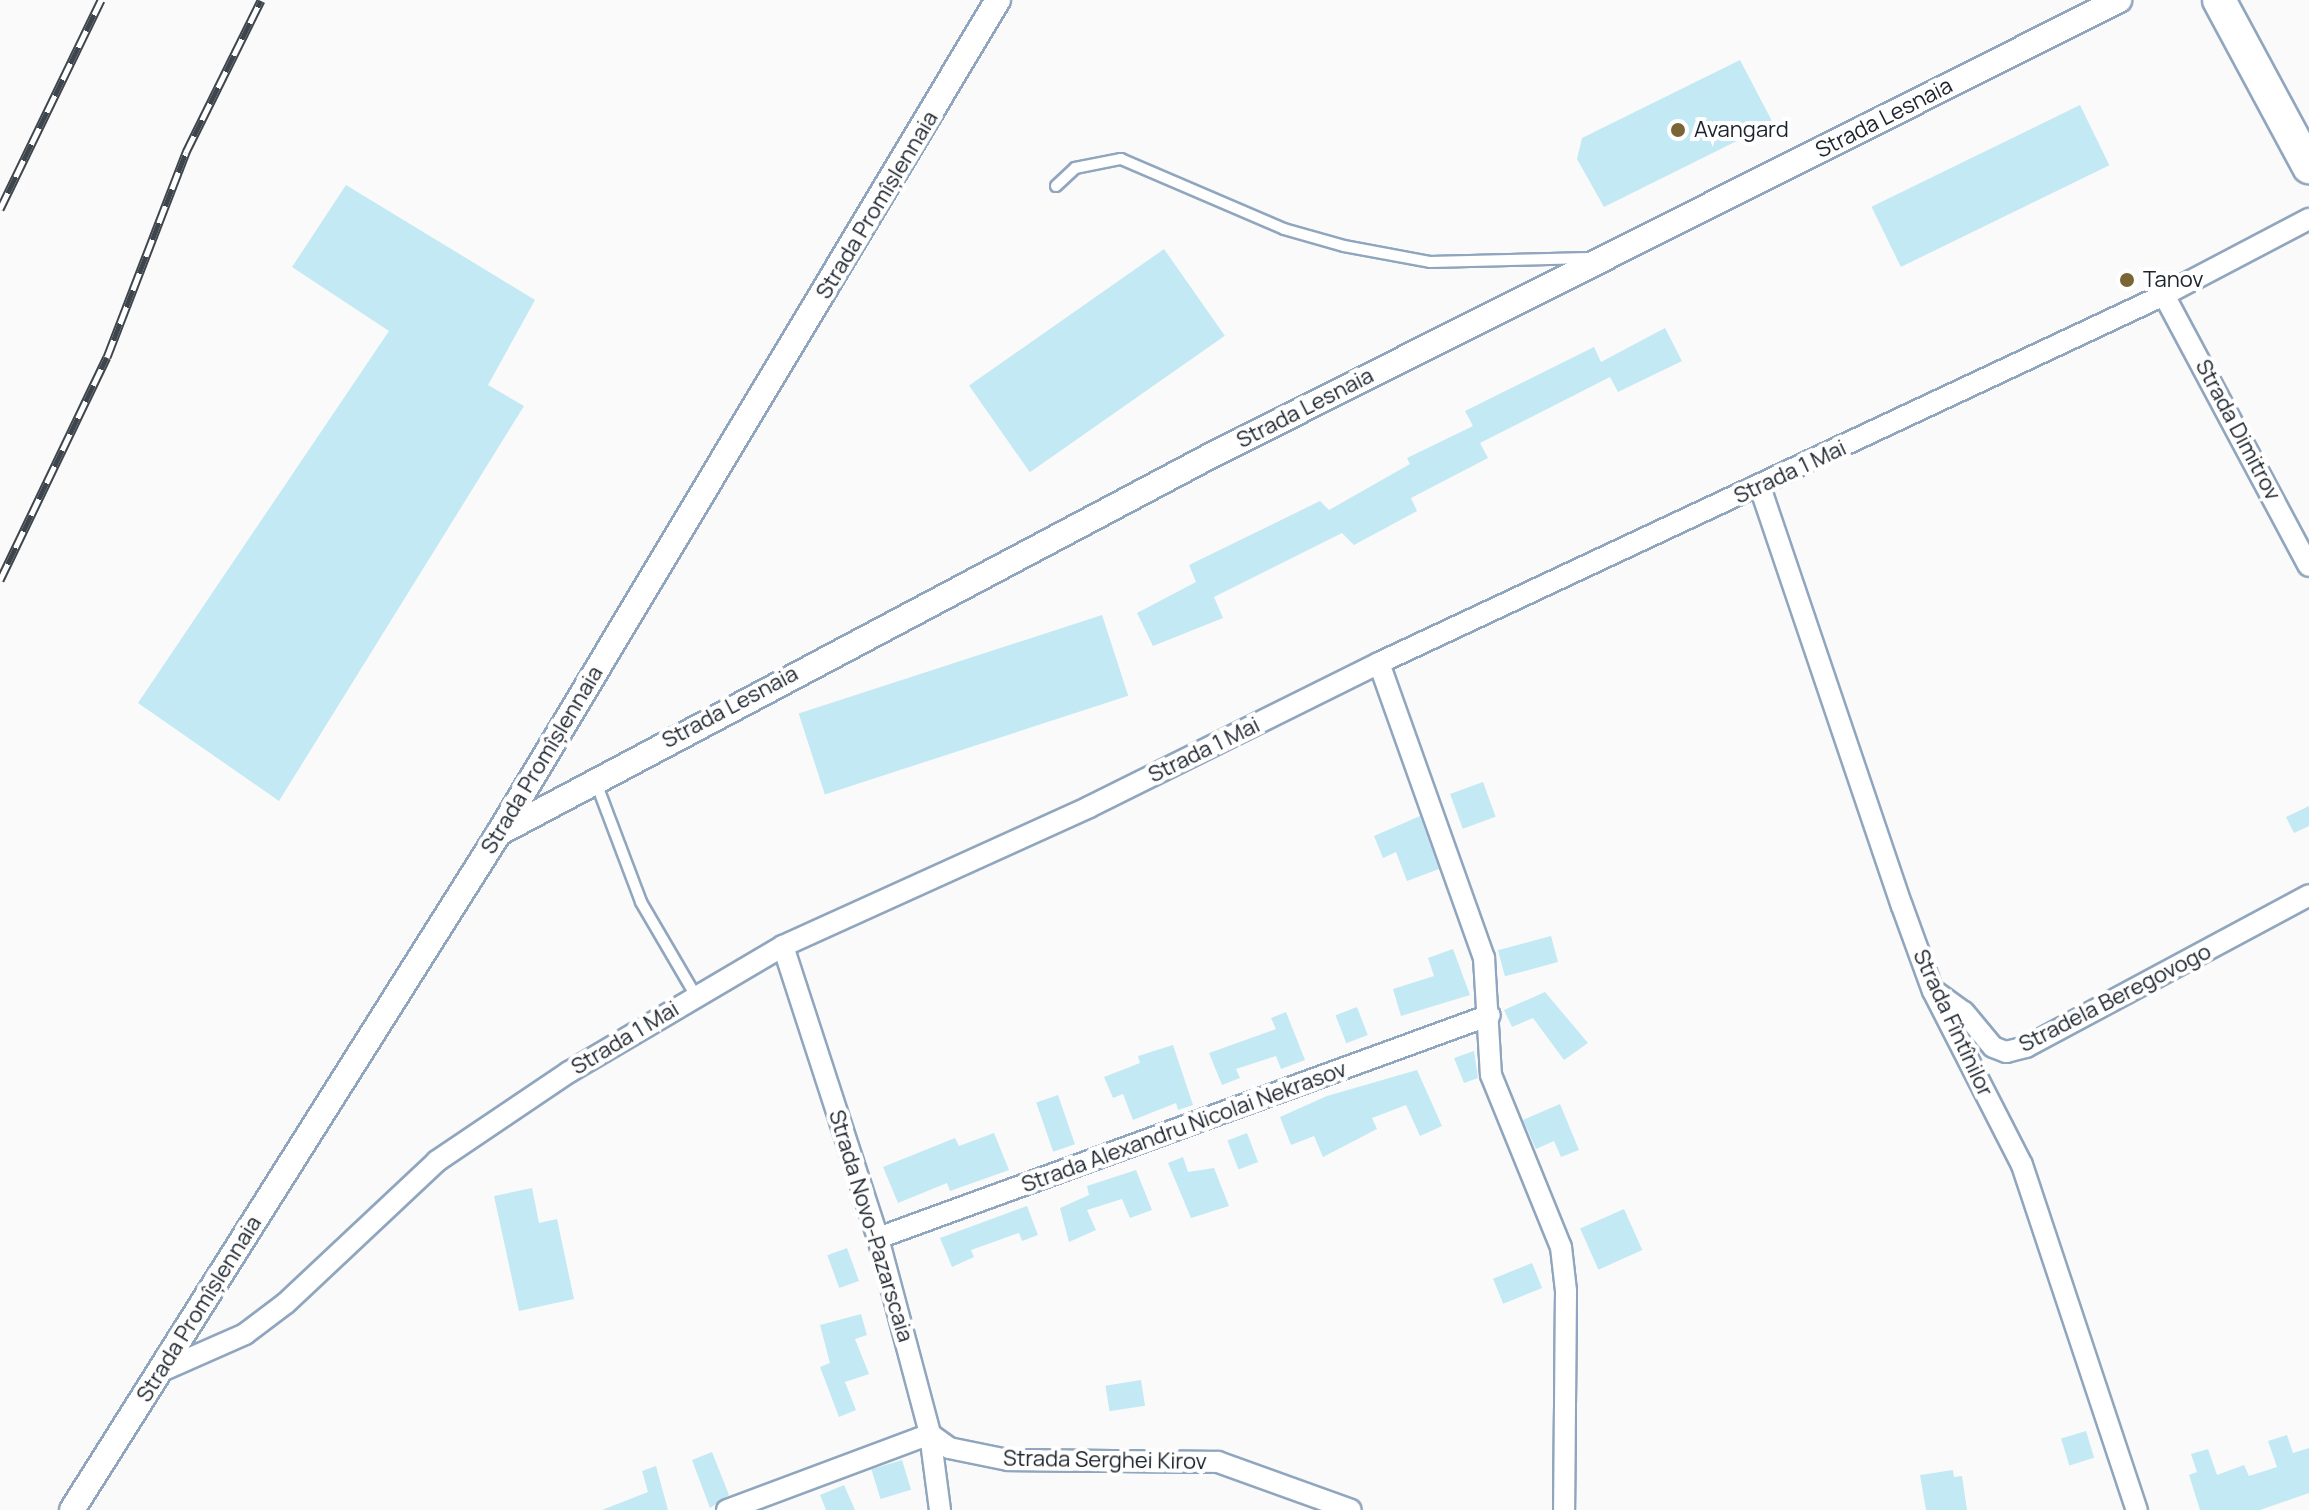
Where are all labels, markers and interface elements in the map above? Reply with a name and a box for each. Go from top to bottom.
street label: Strada Lesnaia [1811,72,1957,164]
street label: Strada Promîșlennaia [810,106,944,304]
place label: Avangard [1694,117,1789,143]
marker: Avangard [1669,121,1687,139]
place label: Tanov [2143,267,2204,293]
marker: Tanov [2118,271,2136,289]
street label: Strada Dimitrov [2190,355,2286,505]
street label: Strada Lesnaia [1232,362,1378,454]
street label: Strada 1 Mai [1730,435,1850,509]
street label: Strada Lesnaia [658,660,802,754]
street label: Strada Promîșlennaia [475,661,609,859]
street label: Strada 1 Mai [1144,712,1264,788]
street label: Stradela Beregovogo [2015,938,2215,1058]
street label: Strada Fîntînilor [1907,945,1999,1101]
street label: Strada 1 Mai [567,996,683,1080]
street label: Strada Alexandru Nicolai Nekrasov [1018,1056,1350,1198]
street label: Strada Novo-Pazarscaia [823,1107,919,1345]
street label: Strada Promîșlennaia [131,1211,267,1407]
street label: Strada Serghei Kirov [1003,1445,1207,1475]

